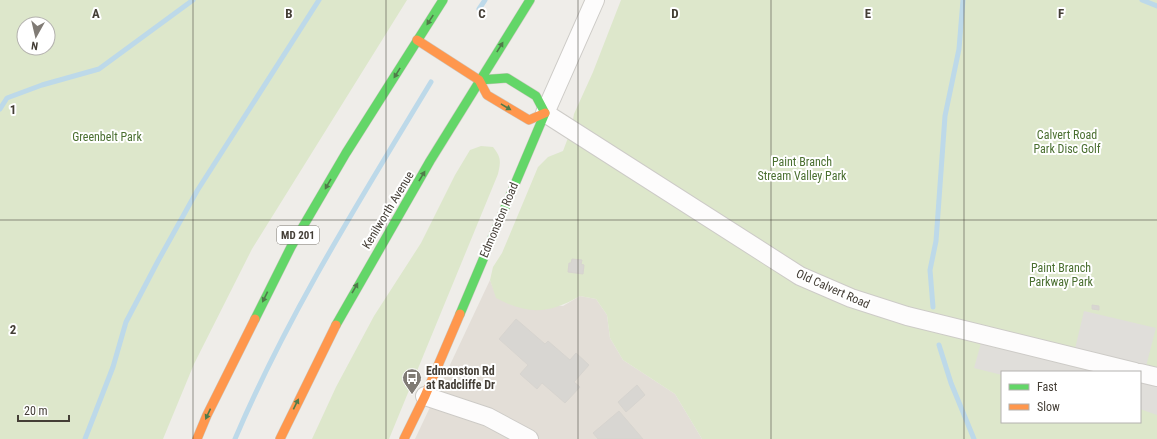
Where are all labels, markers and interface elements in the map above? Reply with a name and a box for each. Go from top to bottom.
text: A [92,6,100,21]
text: B [285,6,293,21]
text: C [478,6,486,21]
text: D [671,6,679,21]
text: E [865,6,872,21]
text: F [1058,6,1064,21]
one-way arrow [426,15,434,25]
north arrow [16,16,56,56]
text: N [30,38,39,52]
one-way arrow [496,42,504,52]
one-way arrow [393,67,400,79]
text: 1 [10,102,16,117]
one-way arrow [500,103,512,110]
park label: Calvert Road Park Disc Golf [1033,128,1101,156]
park label: Greenbelt Park [72,130,142,144]
park label: Paint Branch Stream Valley Park [758,155,847,183]
street label: Kenilworth Avenue [359,168,417,251]
one-way arrow [418,171,426,181]
one-way arrow [325,178,332,189]
street label: Edmonston Road [477,180,521,260]
road number: MD 201 [277,226,319,244]
park label: Paint Branch Parkway Park [1029,261,1094,289]
street label: Old Calvert Road [794,267,872,311]
one-way arrow [352,282,359,294]
one-way arrow [262,292,268,303]
text: 2 [10,322,17,337]
place label: Edmonston Rd at Radcliffe Dr [426,364,495,392]
bus stop icon: Edmonston Rd at Radcliffe Dr [401,367,423,395]
legend [1001,371,1141,423]
text: Fast [1037,380,1058,394]
scale bar [18,397,69,423]
one-way arrow [293,398,299,409]
text: Slow [1037,400,1060,414]
text: 20 m [24,404,48,418]
one-way arrow [205,408,211,420]

